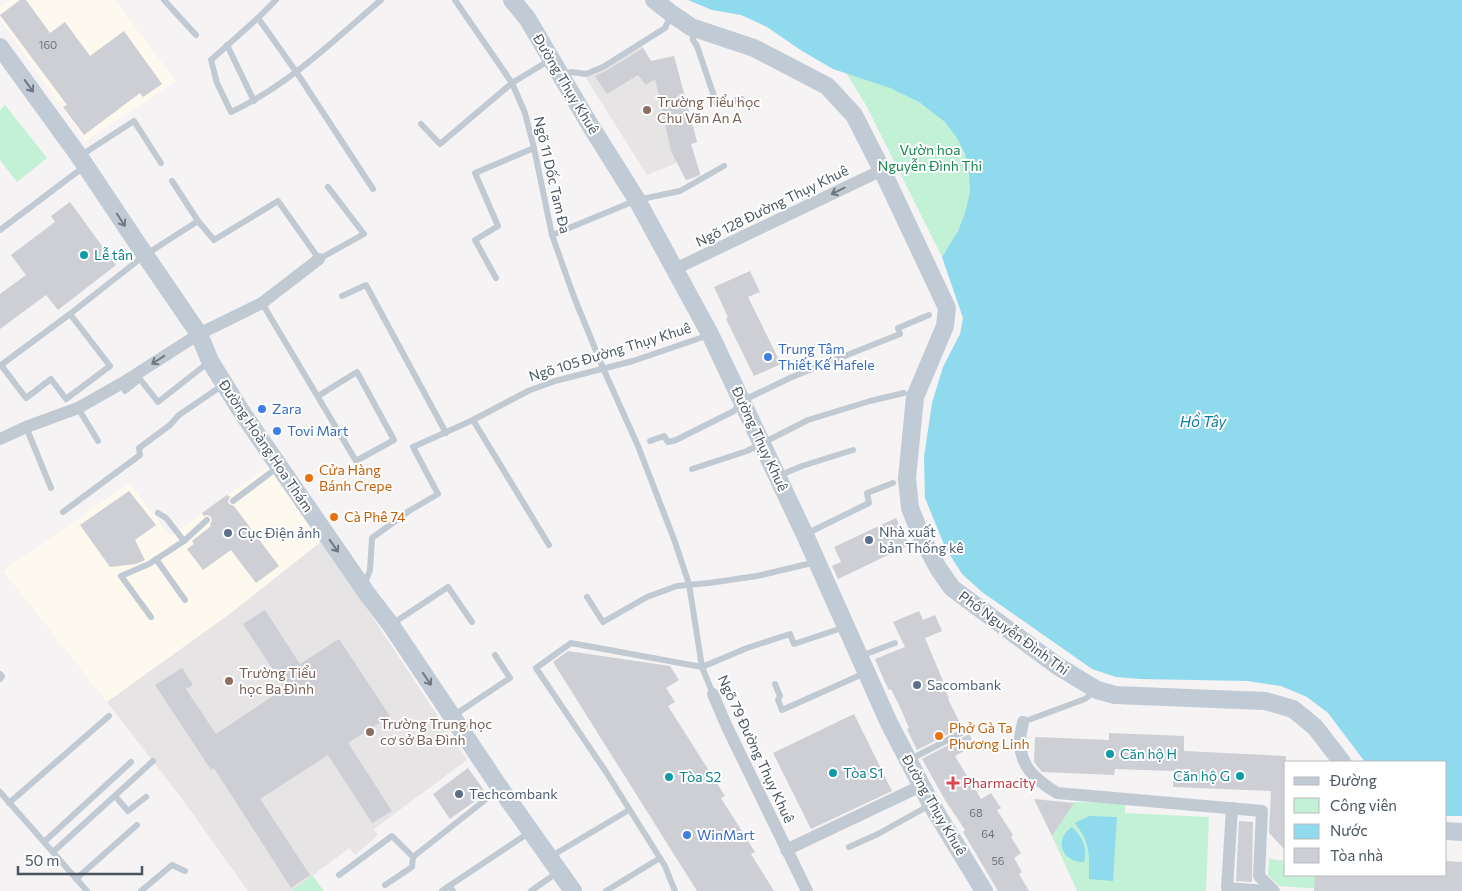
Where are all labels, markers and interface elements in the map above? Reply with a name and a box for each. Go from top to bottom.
street label: Đường Thụy Khuê [529,30,603,137]
house number: 160 [39,38,57,51]
one-way arrow [24,79,35,92]
place label: Trường Tiểu học Chu Văn An A [657,93,760,126]
marker: Trường Tiểu học Chu Văn An A [641,104,653,116]
street label: Ngõ 11 Dốc Tam Đa [531,115,574,235]
park label: Vườn hoa Nguyễn Đình Thi [878,141,982,174]
street label: Ngõ 128 Đường Thụy Khuê [693,161,851,250]
one-way arrow [831,187,846,196]
one-way arrow [117,212,127,226]
place label: Lễ tân [94,246,133,263]
marker: Lễ tân [78,249,90,261]
street label: Ngõ 105 Đường Thụy Khuê [527,319,693,384]
place label: Trung Tâm Thiết Kế Hafele [778,340,875,373]
marker: Trung Tâm Thiết Kế Hafele [762,351,774,363]
one-way arrow [151,356,165,366]
street label: Đường Hoàng Hoa Thám [215,375,317,515]
street label: Đường Thụy Khuê [728,383,792,494]
place label: Zara [272,400,302,417]
marker: Zara [256,403,268,415]
water label: Hồ Tây [1180,412,1228,430]
place label: Tovi Mart [287,422,349,439]
marker: Tovi Mart [271,425,283,437]
place label: Cửa Hàng Bánh Crepe [319,461,392,494]
marker: Cửa Hàng Bánh Crepe [303,472,315,484]
place label: Cà Phê 74 [344,508,406,525]
marker: Cà Phê 74 [328,511,340,523]
place label: Nhà xuất bản Thống kê [879,523,964,556]
place label: Cục Điện ảnh [238,524,320,541]
marker: Cục Điện ảnh [222,527,234,539]
marker: Nhà xuất bản Thống kê [863,534,875,546]
one-way arrow [329,539,339,553]
street label: Phố Nguyễn Đình Thi [956,587,1073,678]
place label: Trường Tiểu học Ba Đình [239,664,316,697]
one-way arrow [422,672,432,686]
street label: Ngõ 79 Đường Thụy Khuê [715,672,798,825]
marker: Trường Tiểu học Ba Đình [223,675,235,687]
place label: Sacombank [927,676,1002,693]
marker: Sacombank [911,679,923,691]
place label: Trường Trung học cơ sở Ba Đình [380,715,492,748]
place label: Phở Gà Ta Phương Linh [949,719,1029,752]
marker: Trường Trung học cơ sở Ba Đình [364,726,376,738]
marker: Phở Gà Ta Phương Linh [933,730,945,742]
place label: Căn hộ H [1120,745,1177,762]
marker: Căn hộ H [1104,748,1116,760]
street label: Đường Thụy Khuê [898,750,970,858]
legend [1284,761,1447,876]
place label: Tòa S1 [843,764,883,781]
marker: Tòa S1 [827,767,839,779]
place label: Căn hộ G [1173,767,1230,784]
place label: Tòa S2 [679,768,721,785]
marker: Căn hộ G [1234,770,1246,782]
marker: Tòa S2 [663,771,675,783]
text: Đường [1329,771,1377,789]
place label: Pharmacity [963,774,1036,791]
marker: Pharmacity [947,777,959,789]
place label: Techcombank [469,785,558,802]
marker: Techcombank [453,788,465,800]
text: Công viên [1330,796,1397,814]
house number: 68 [969,806,983,819]
text: Nước [1330,821,1368,839]
place label: WinMart [697,826,755,843]
house number: 64 [981,827,995,840]
marker: WinMart [681,829,693,841]
scale bar [18,844,141,876]
text: Tòa nhà [1330,846,1383,864]
text: 50 m [25,851,59,869]
house number: 56 [992,854,1005,867]

